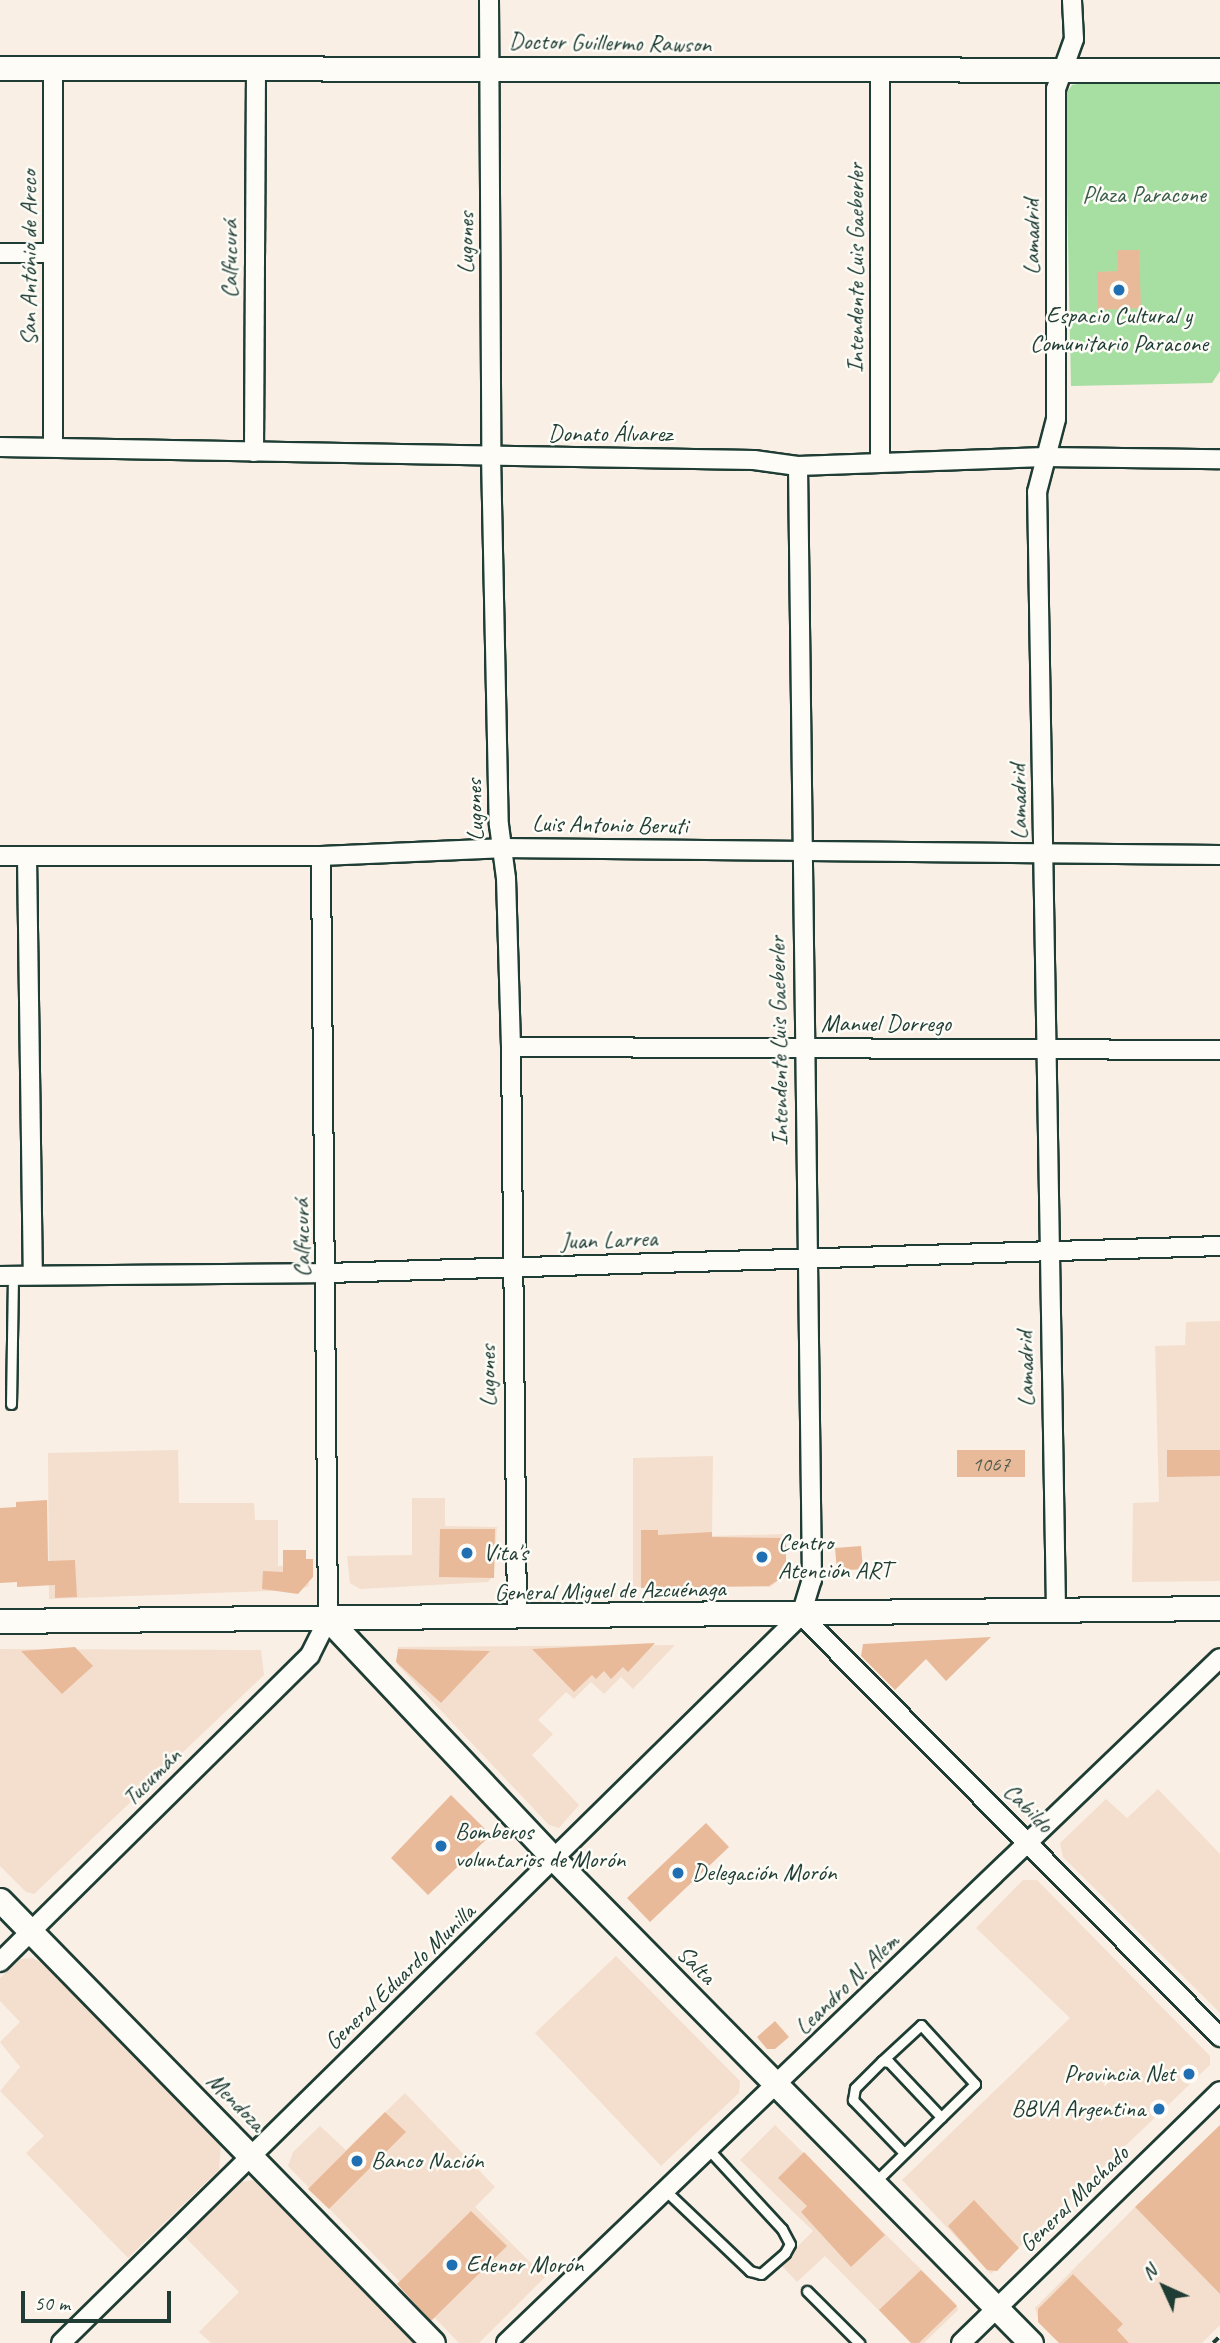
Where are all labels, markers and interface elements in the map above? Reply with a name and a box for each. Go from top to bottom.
street label: Doctor Guillermo Rawson [508,27,712,59]
street label: Intendente Luis Gaeberler [842,163,870,373]
street label: San António de Areco [15,170,43,346]
park label: Plaza Paracone [1082,181,1206,209]
street label: Lamadrid [1018,199,1046,275]
street label: Lugones [452,212,480,274]
street label: Calfucurá [216,220,244,298]
marker: Espacio Cultural y Comunitario Paracone [1111,282,1127,298]
place label: Espacio Cultural y Comunitario Paracone [1030,302,1208,358]
street label: Donato Álvarez [548,420,672,448]
street label: Lamadrid [1004,764,1034,840]
street label: Lugones [460,779,490,841]
street label: Luis Antonio Beruti [532,809,688,841]
street label: Intendente Luis Gaeberler [763,936,795,1146]
street label: Manuel Dorrego [821,1010,951,1038]
street label: Calfucurá [287,1198,317,1278]
street label: Juan Larrea [560,1224,658,1256]
street label: Lamadrid [1011,1331,1041,1407]
street label: Lugones [473,1345,503,1407]
house number: 1067 [972,1451,1010,1477]
place label: Centro Atención ART [778,1529,891,1585]
place label: Vita's [483,1539,528,1567]
marker: Vita's [457,1543,477,1563]
marker: Centro Atención ART [752,1547,772,1567]
street label: General Miguel de Azcuénaga [494,1575,726,1607]
street label: Tucumán [117,1742,187,1812]
street label: Cabildo [997,1777,1059,1839]
place label: Bomberos voluntarios de Morón [455,1818,625,1874]
marker: Bomberos voluntarios de Morón [433,1838,449,1854]
place label: Delegación Morón [692,1859,837,1887]
marker: Delegación Morón [670,1865,686,1881]
street label: General Eduardo Munilla [319,1898,481,2056]
street label: Leandro N. Alem [789,1927,905,2041]
street label: Salta [670,1939,722,1991]
place label: Provincia Net [1064,2060,1175,2088]
marker: Provincia Net [1181,2066,1197,2082]
street label: Mendoza [201,2067,271,2137]
place label: BBVA Argentina [1011,2095,1145,2123]
marker: BBVA Argentina [1151,2101,1167,2117]
street label: General Machado [1013,2140,1135,2258]
place label: Banco Nación [371,2147,485,2175]
marker: Banco Nación [349,2153,365,2169]
place label: Edenor Morón [466,2251,583,2279]
north arrow [1129,2252,1199,2322]
marker: Edenor Morón [444,2257,460,2273]
text: N [1137,2260,1162,2285]
scale bar [24,2276,175,2320]
text: 50 m [34,2290,70,2316]

